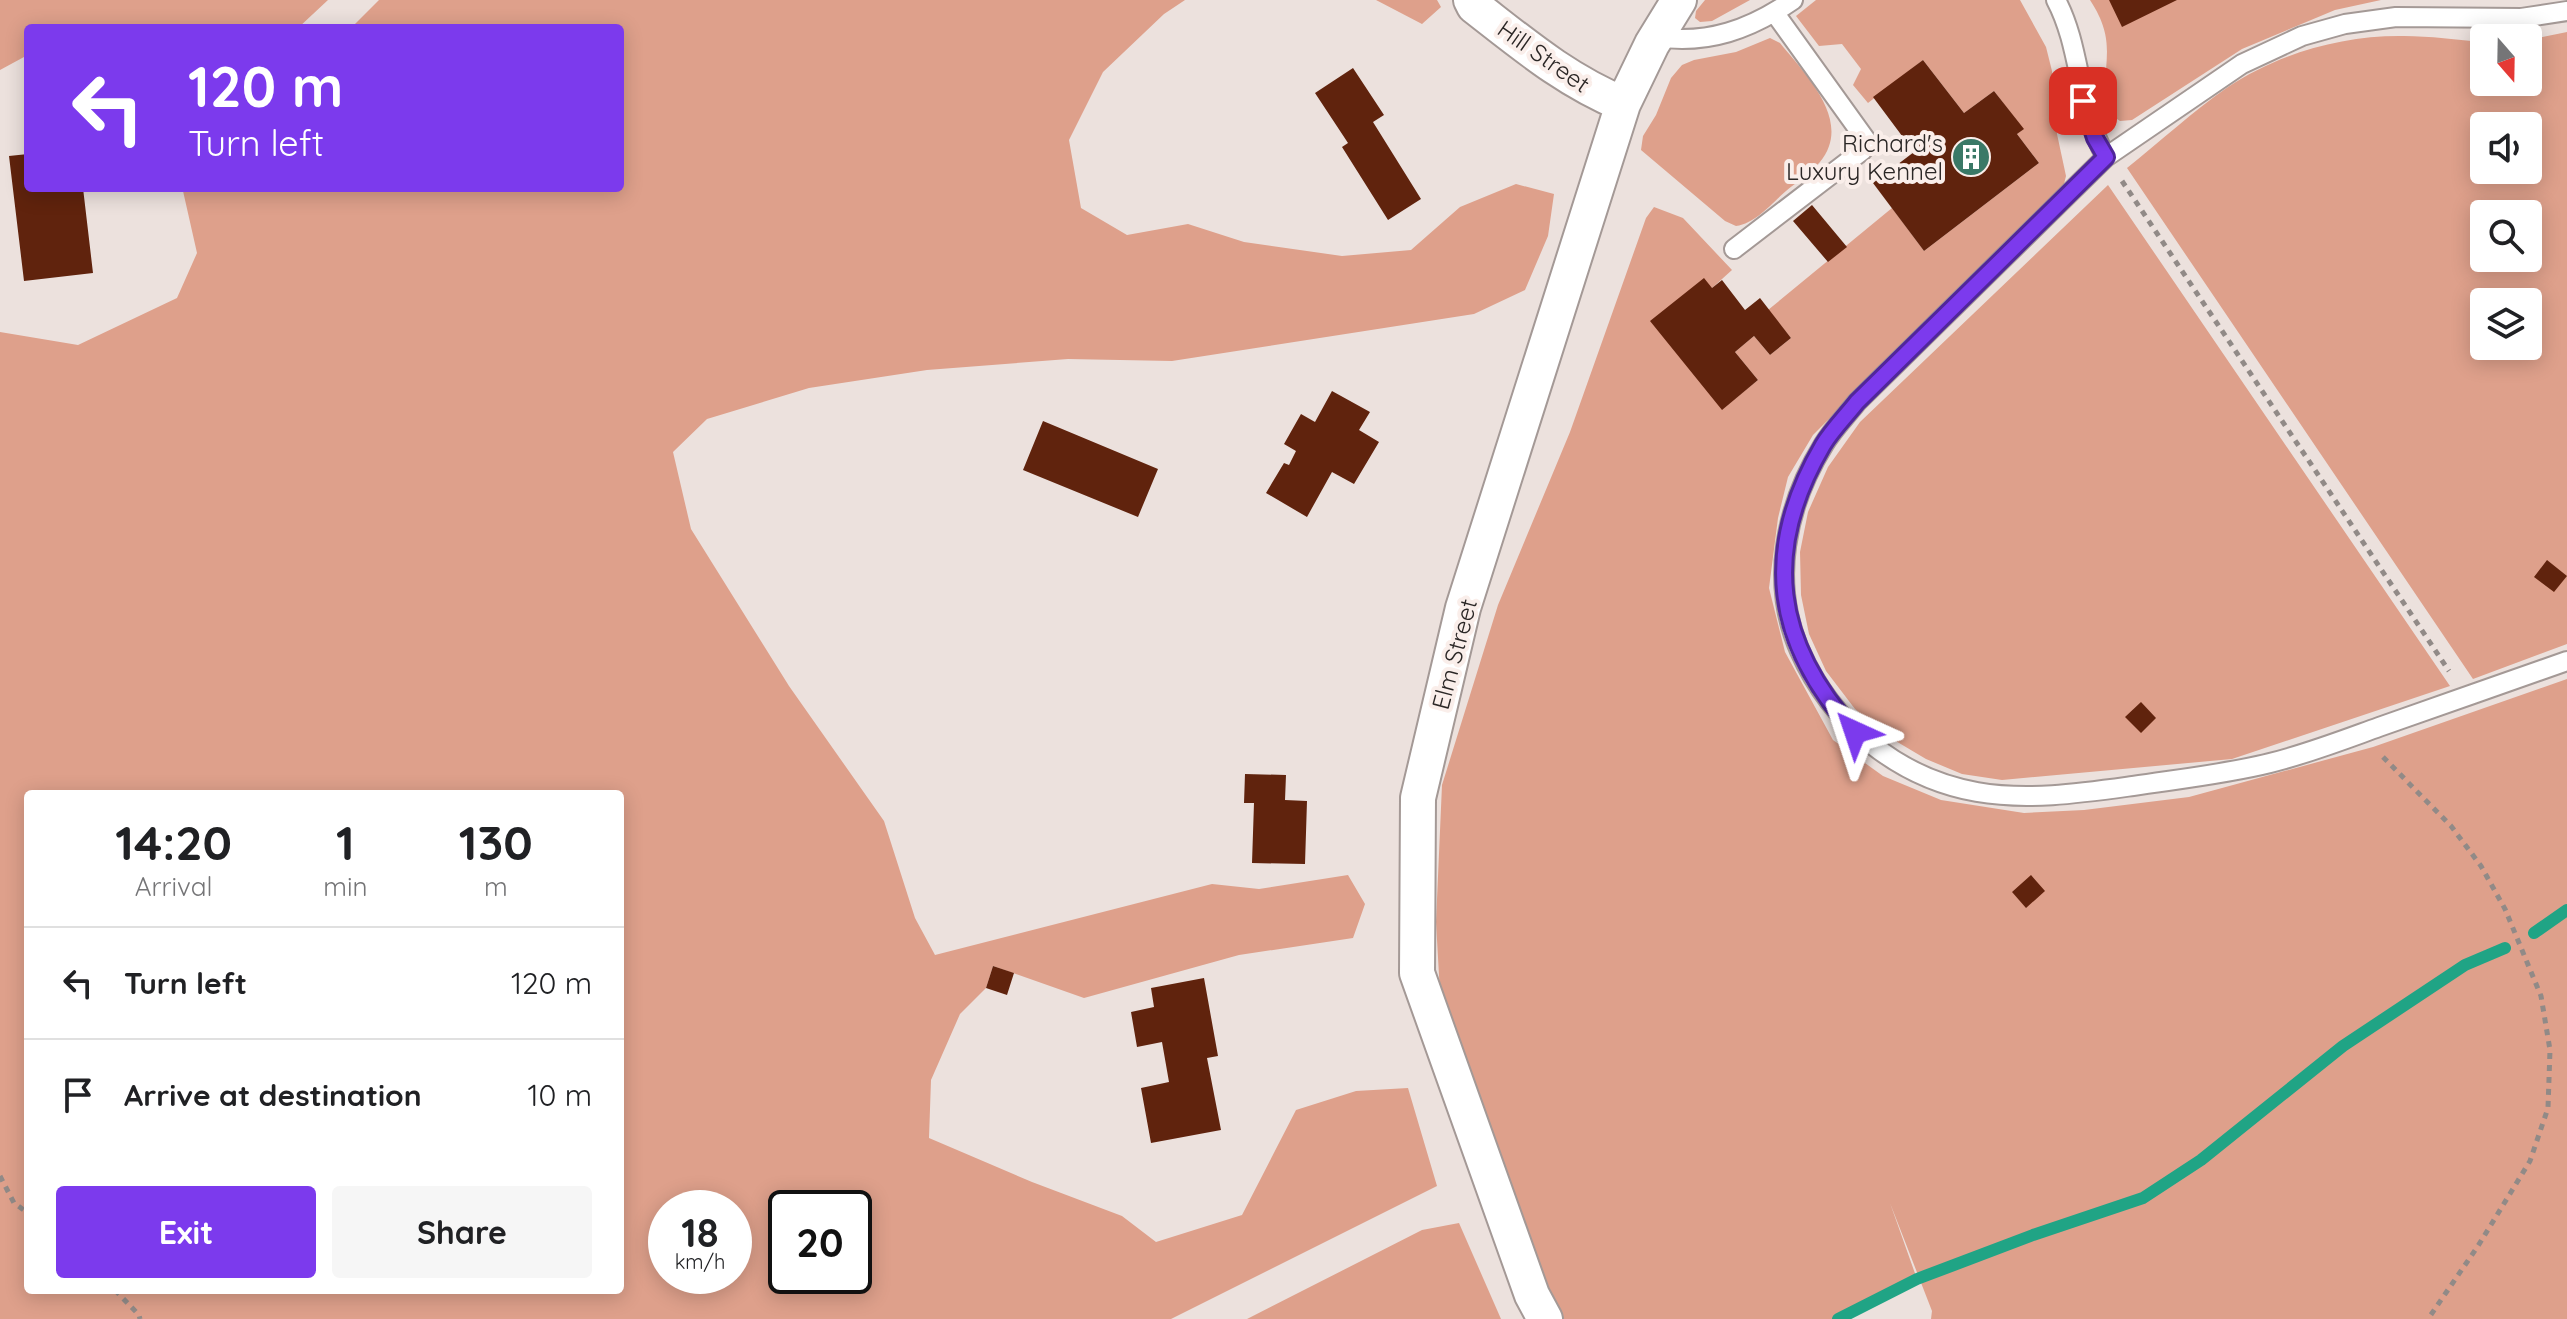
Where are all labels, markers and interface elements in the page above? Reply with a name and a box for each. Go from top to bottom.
street label: Hill Street [1492,13,1596,99]
north arrow [2470,24,2542,96]
map controls [2470,24,2542,360]
text: 120 m [188,51,343,121]
icon: left [56,56,160,160]
pin [2049,67,2117,135]
icon: arrive [2061,79,2105,123]
button: sound [2470,112,2542,184]
text: Turn left [188,120,324,165]
place label: Richard's Luxury Kennel [1786,128,1943,186]
building icon: Richard's Luxury Kennel [1950,136,1992,178]
button: search [2470,200,2542,272]
button: layers [2470,288,2542,360]
street label: Elm Street [1425,595,1483,713]
position arrow [1813,690,1897,774]
text: 14:20 [115,812,232,872]
text: 1 [336,812,355,872]
text: 130 [459,812,533,872]
text: Arrival [135,870,213,903]
text: min [323,870,368,903]
text: m [484,870,508,903]
icon: left [56,961,100,1005]
text: Turn left [124,964,247,1002]
text: 120 m [511,964,592,1002]
icon: arrive [56,1073,100,1117]
text: Arrive at destination [124,1076,422,1114]
text: 10 m [528,1076,592,1114]
button: Exit [56,1186,316,1278]
button: Share [332,1186,592,1278]
speed limit sign: 20 [768,1190,872,1294]
text: 18 [681,1207,719,1257]
text: km/h [675,1249,725,1274]

